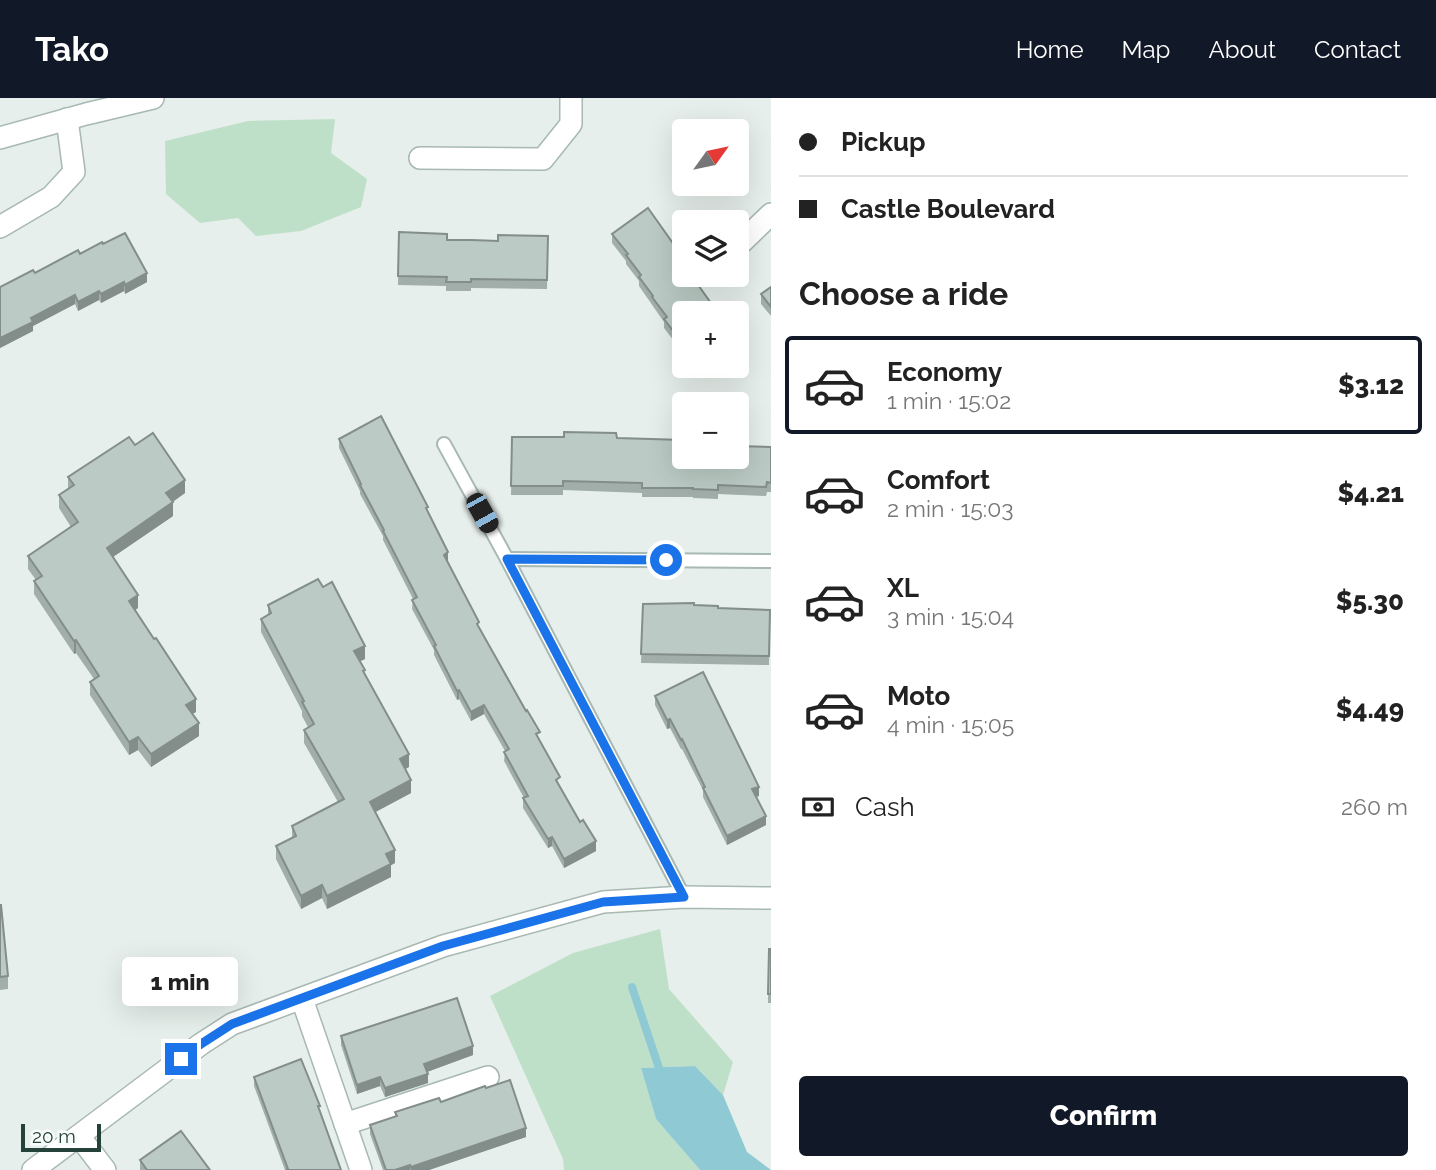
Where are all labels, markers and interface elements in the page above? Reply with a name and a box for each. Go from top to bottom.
text: Tako [35,30,109,69]
text: Home [1016,35,1084,64]
text: Map [1122,35,1170,64]
text: About [1208,35,1276,64]
text: Contact [1314,35,1401,64]
north arrow [672,119,749,196]
map controls [672,119,749,469]
text: Pickup [841,127,926,157]
text: Castle Boulevard [841,194,1055,224]
button: layers [672,210,749,287]
text: Choose a ride [799,275,1008,312]
button: + [672,301,749,378]
icon: car [803,354,866,417]
text: Economy [887,357,1002,387]
text: $3.12 [1338,370,1404,400]
text: 1 min · 15:02 [887,387,1011,414]
button: − [672,392,749,469]
icon: car [803,462,866,525]
text: Comfort [887,465,990,495]
text: $4.21 [1338,478,1404,508]
car [463,490,502,536]
text: 2 min · 15:03 [887,495,1014,522]
route start [650,544,682,576]
icon: car [803,570,866,633]
text: XL [887,573,919,603]
text: $5.30 [1336,586,1404,616]
text: 3 min · 15:04 [887,603,1014,630]
icon: car [803,678,866,741]
text: Moto [887,681,950,711]
text: $4.49 [1336,694,1404,724]
text: 4 min · 15:05 [887,711,1014,738]
icon: cash [799,788,837,826]
text: Cash [855,792,915,822]
text: 260 m [1341,793,1408,820]
callout: 1 min [123,958,239,1006]
text: 1 min [150,968,210,995]
route end [165,1043,197,1075]
button: Confirm [799,1076,1408,1156]
scale bar [21,1121,102,1153]
text: 20 m [32,1125,76,1147]

